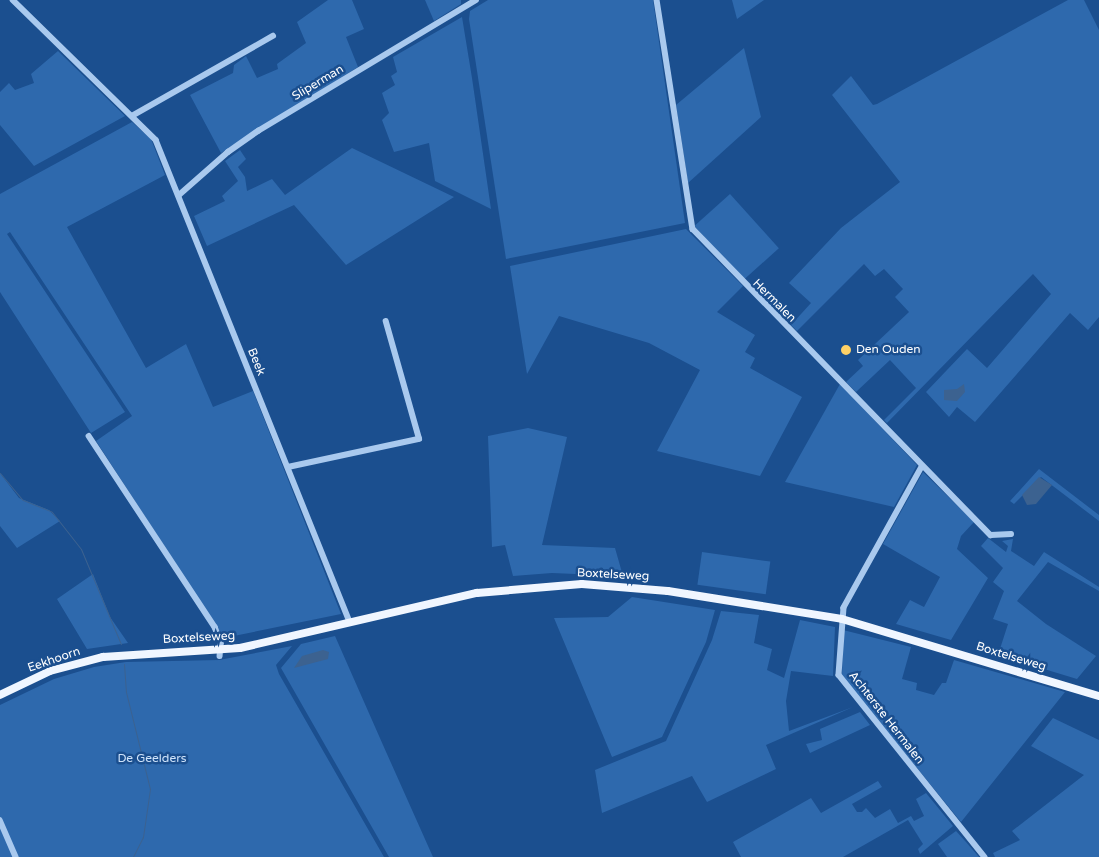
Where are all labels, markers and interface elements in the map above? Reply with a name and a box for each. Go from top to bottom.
street label: Sliperman [290,62,346,104]
street label: Hermalen [749,276,799,326]
place label: Den Ouden [856,343,921,357]
marker: Den Ouden [840,344,852,356]
street label: Beek [244,346,268,378]
street label: Boxtelseweg [576,566,650,584]
street label: Boxtelseweg [162,629,236,647]
street label: Boxtelseweg [974,640,1048,674]
street label: Eekhoorn [26,644,82,676]
street label: Achterste Hermalen [845,669,927,767]
park label: De Geelders [117,752,187,766]

